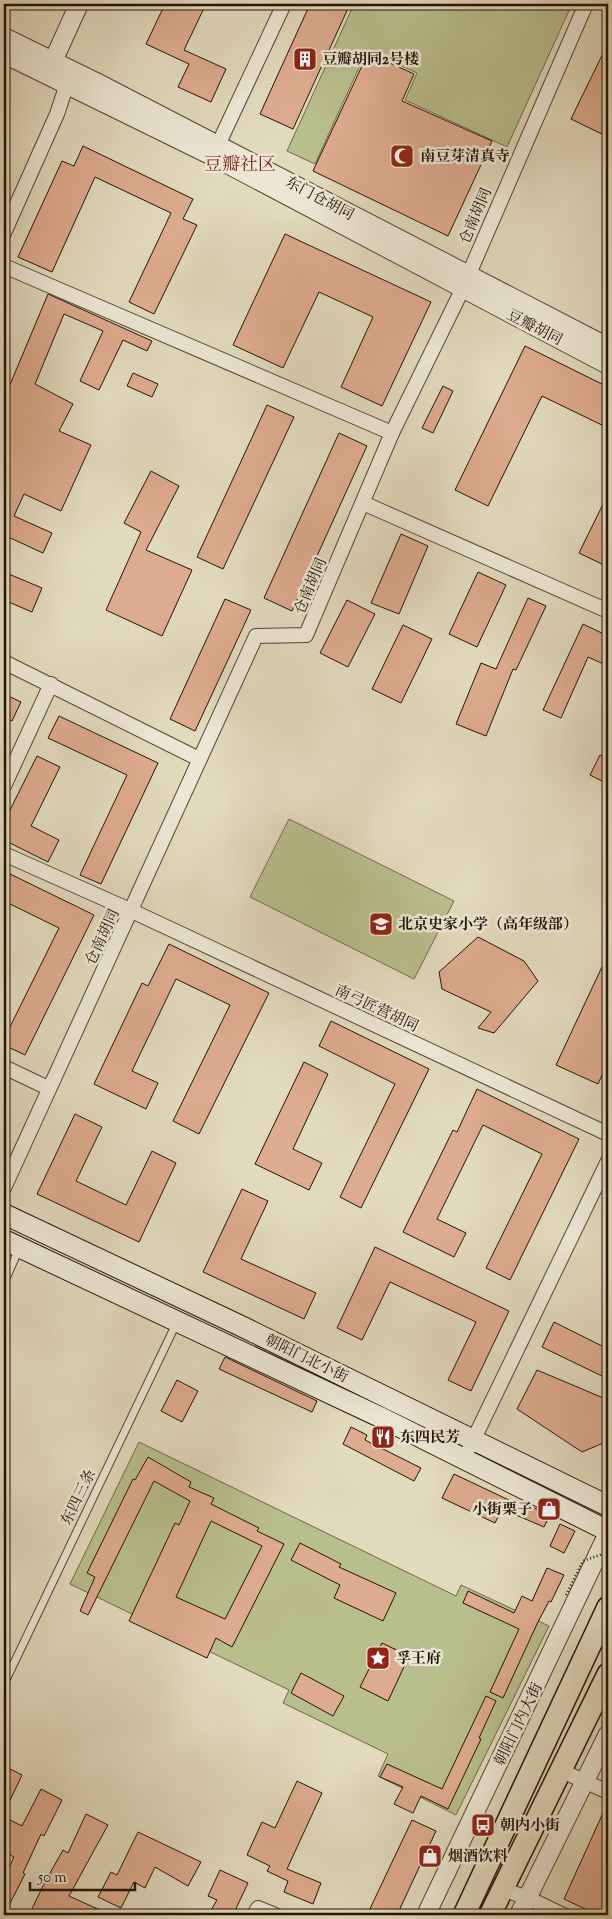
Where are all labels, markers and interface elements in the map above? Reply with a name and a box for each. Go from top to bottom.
building icon: 豆瓣胡同2号楼 [292,46,318,72]
place label: 豆瓣胡同2号楼 [322,50,419,71]
mosque icon: 南豆芽清真寺 [389,143,415,169]
place label: 南豆芽清真寺 [420,147,510,168]
district label: 豆瓣社区 [204,153,276,179]
street label: 东门仓胡同 [281,172,357,226]
street label: 仓南胡同 [455,185,498,248]
street label: 豆瓣胡同 [503,305,566,351]
street label: 仓南胡同 [290,555,333,618]
street label: 仓南胡同 [81,906,126,969]
school or university icon: 北京史家小学（高年级部） [368,911,394,937]
place label: 北京史家小学（高年级部） [398,915,578,936]
street label: 南弓匠营胡同 [331,981,422,1038]
street label: 朝阳门北小街 [261,1330,351,1389]
restaurant icon: 东四民芳 [370,1424,396,1450]
place label: 东四民芳 [400,1428,460,1449]
street label: 东四三条 [57,1466,102,1529]
shop icon: 小街栗子 [536,1496,562,1522]
place label: 小街栗子 [472,1500,532,1521]
place icon: 孚王府 [365,1645,391,1671]
place label: 孚王府 [396,1649,441,1670]
street label: 朝阳门内大街 [490,1680,549,1770]
bus stop icon: 朝内小街 [470,1812,496,1838]
place label: 朝内小街 [500,1816,560,1837]
shop icon: 烟酒饮料 [417,1843,443,1869]
place label: 烟酒饮料 [448,1847,508,1868]
scale bar [30,1859,135,1891]
text: 50 m [37,1868,67,1889]

